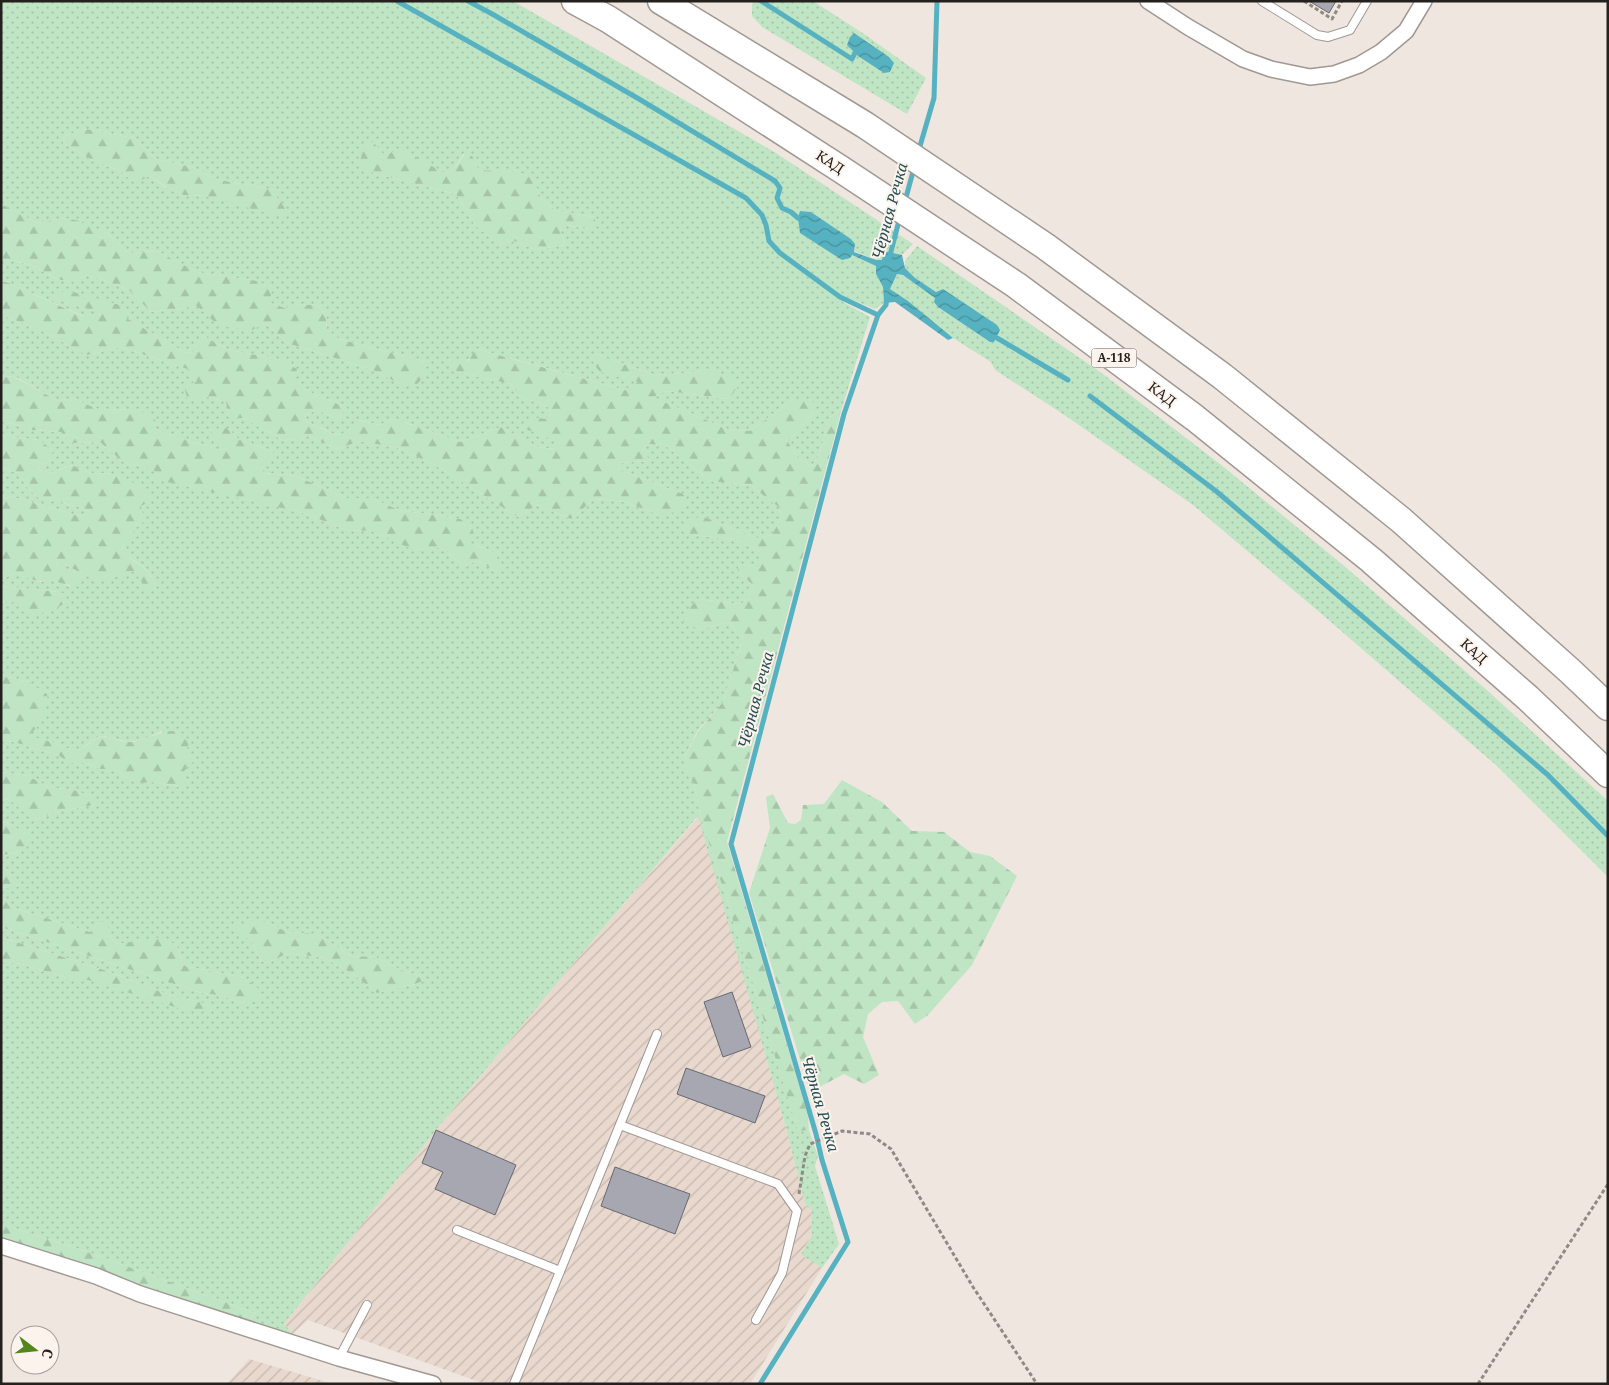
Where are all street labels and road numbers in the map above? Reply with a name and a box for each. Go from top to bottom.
street label: КАД [812,145,848,178]
road number: А-118 [1092,348,1136,368]
street label: КАД [1145,377,1180,410]
street label: КАД [1457,633,1492,668]

